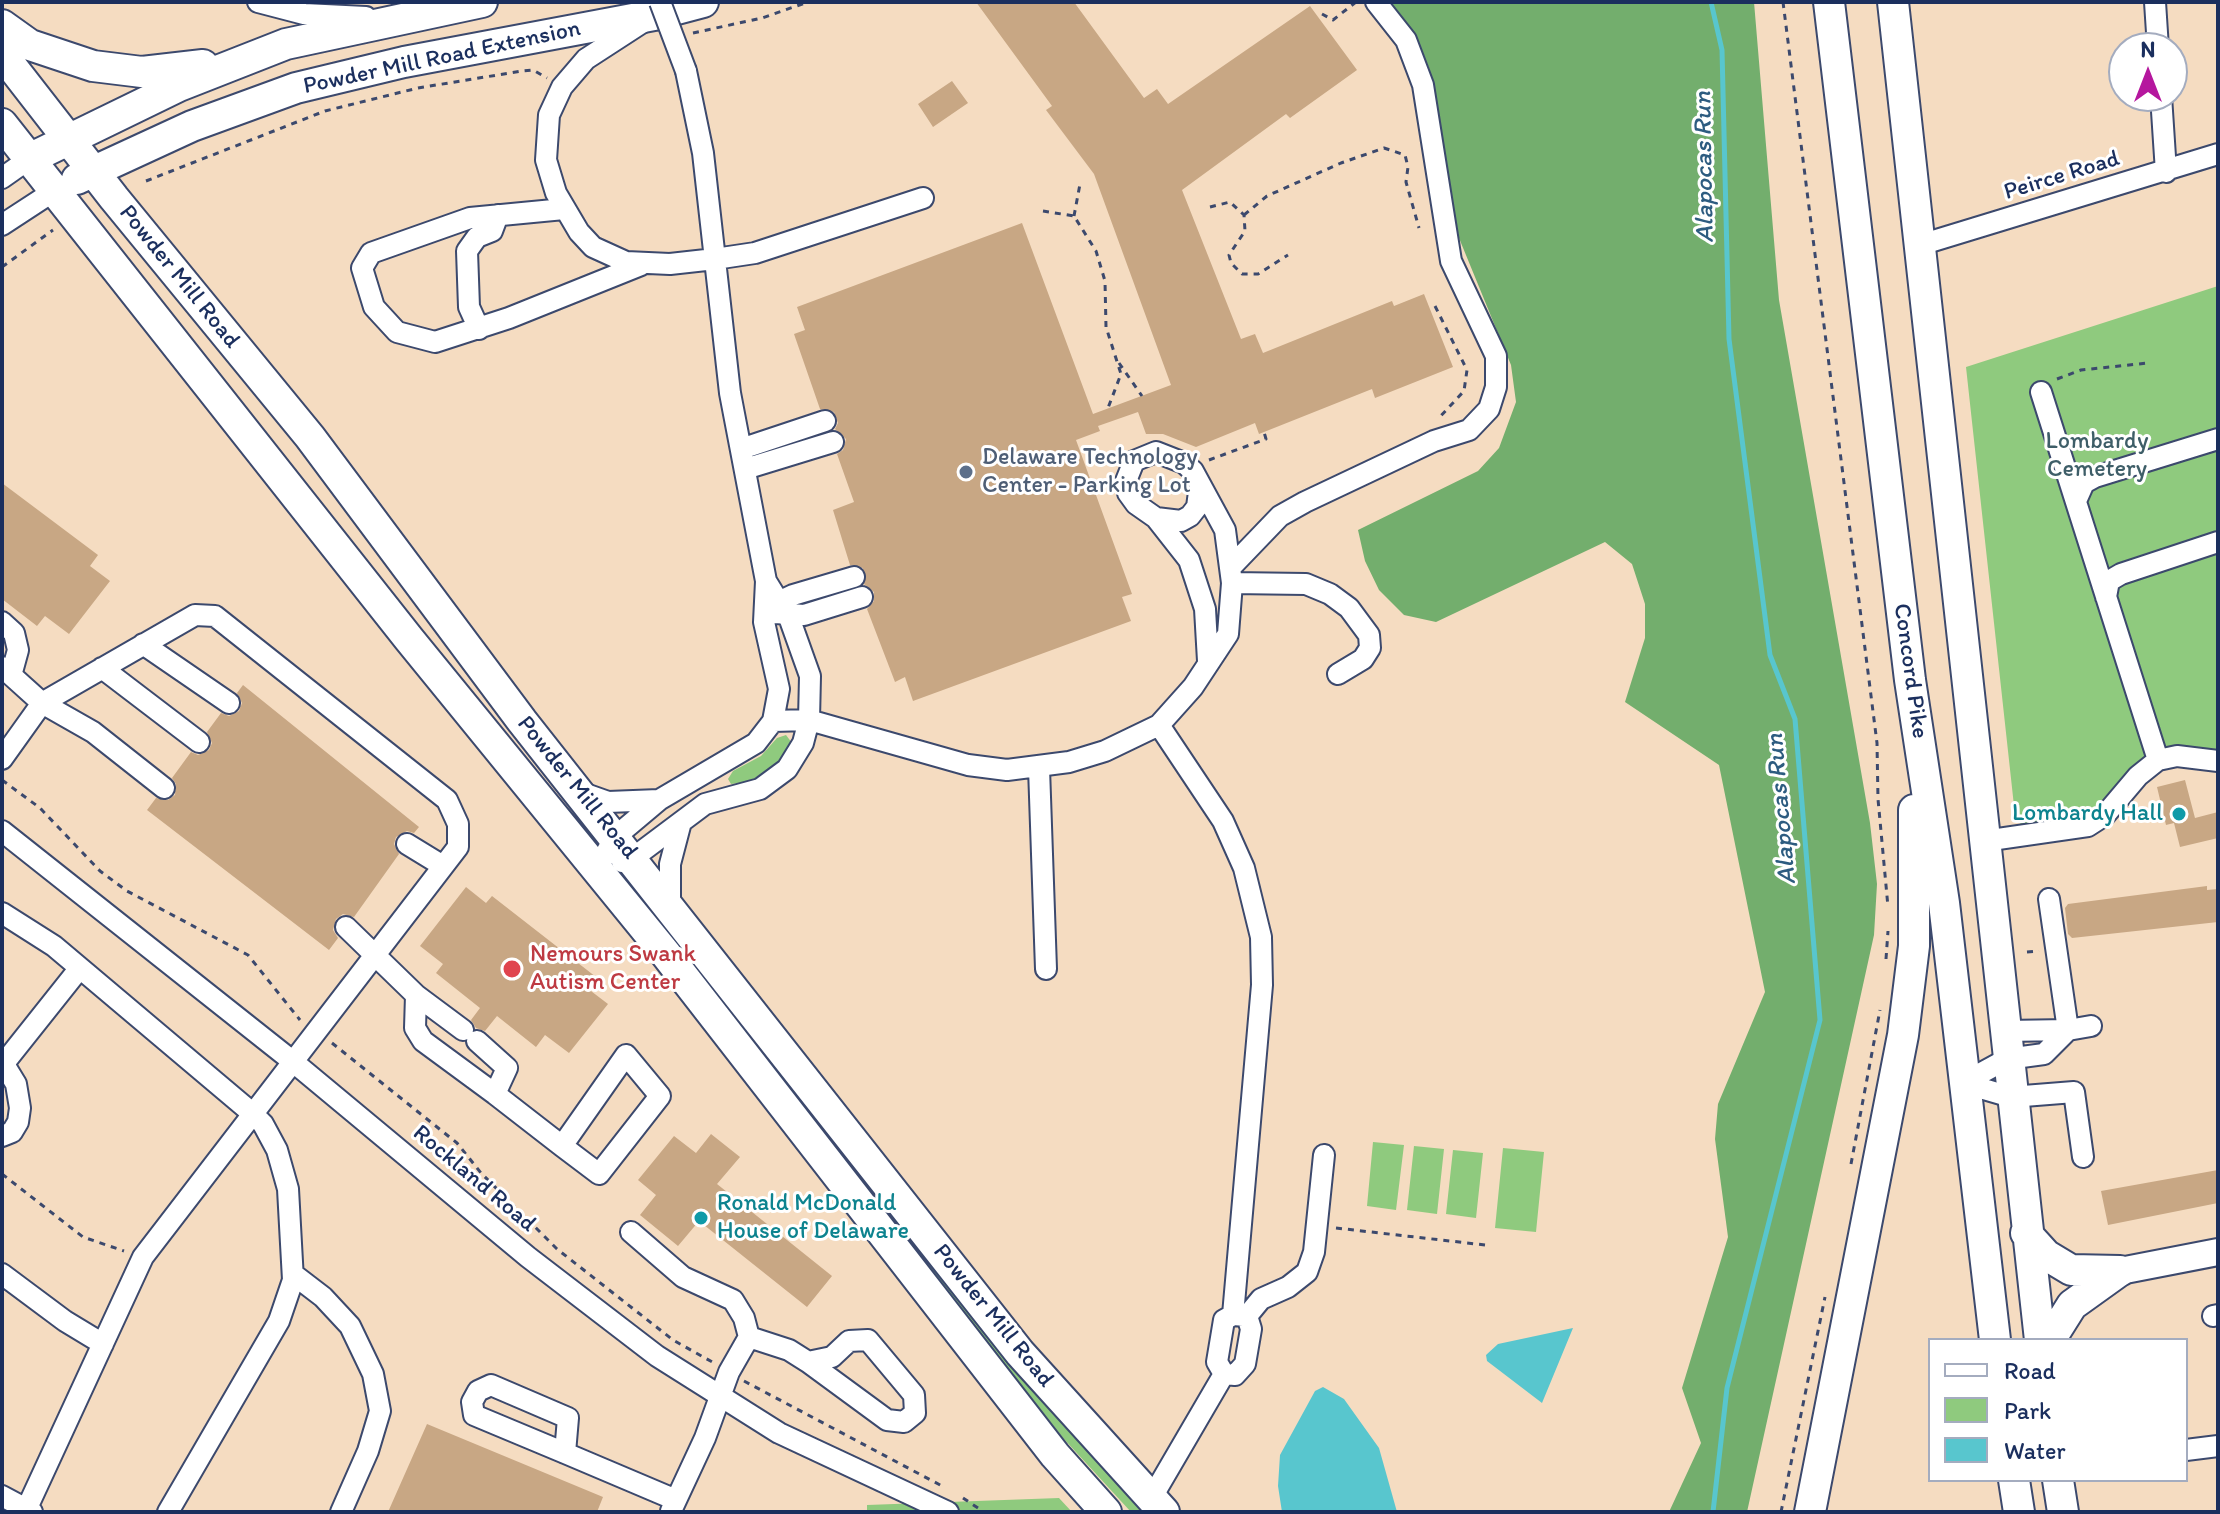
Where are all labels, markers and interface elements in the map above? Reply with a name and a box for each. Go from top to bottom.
street label: Powder Mill Road Extension [301,15,583,101]
north arrow [2108,32,2188,112]
text: N [2141,36,2155,63]
water label: Alapocas Run [1688,91,1722,243]
street label: Peirce Road [2001,145,2123,207]
street label: Powder Mill Road [112,199,246,355]
park label: Lombardy Cemetery [2046,428,2148,484]
place label: Delaware Technology Center - Parking Lot [982,444,1197,500]
marker: Delaware Technology Center - Parking Lot [957,463,975,481]
street label: Concord Pike [1886,602,1934,740]
street label: Powder Mill Road [510,710,644,866]
water label: Alapocas Run [1760,732,1804,886]
place label: Lombardy Hall [2012,800,2163,828]
marker: Lombardy Hall [2170,805,2188,823]
place label: Nemours Swank Autism Center [530,941,696,997]
marker: Nemours Swank Autism Center [501,958,523,980]
street label: Rockland Road [406,1119,542,1239]
place label: Ronald McDonald House of Delaware [717,1190,909,1246]
marker: Ronald McDonald House of Delaware [692,1209,710,1227]
street label: Powder Mill Road [926,1238,1060,1394]
legend [1928,1338,2188,1482]
text: Road [2004,1356,2056,1385]
text: Park [2004,1396,2051,1425]
text: Water [2004,1436,2066,1465]

